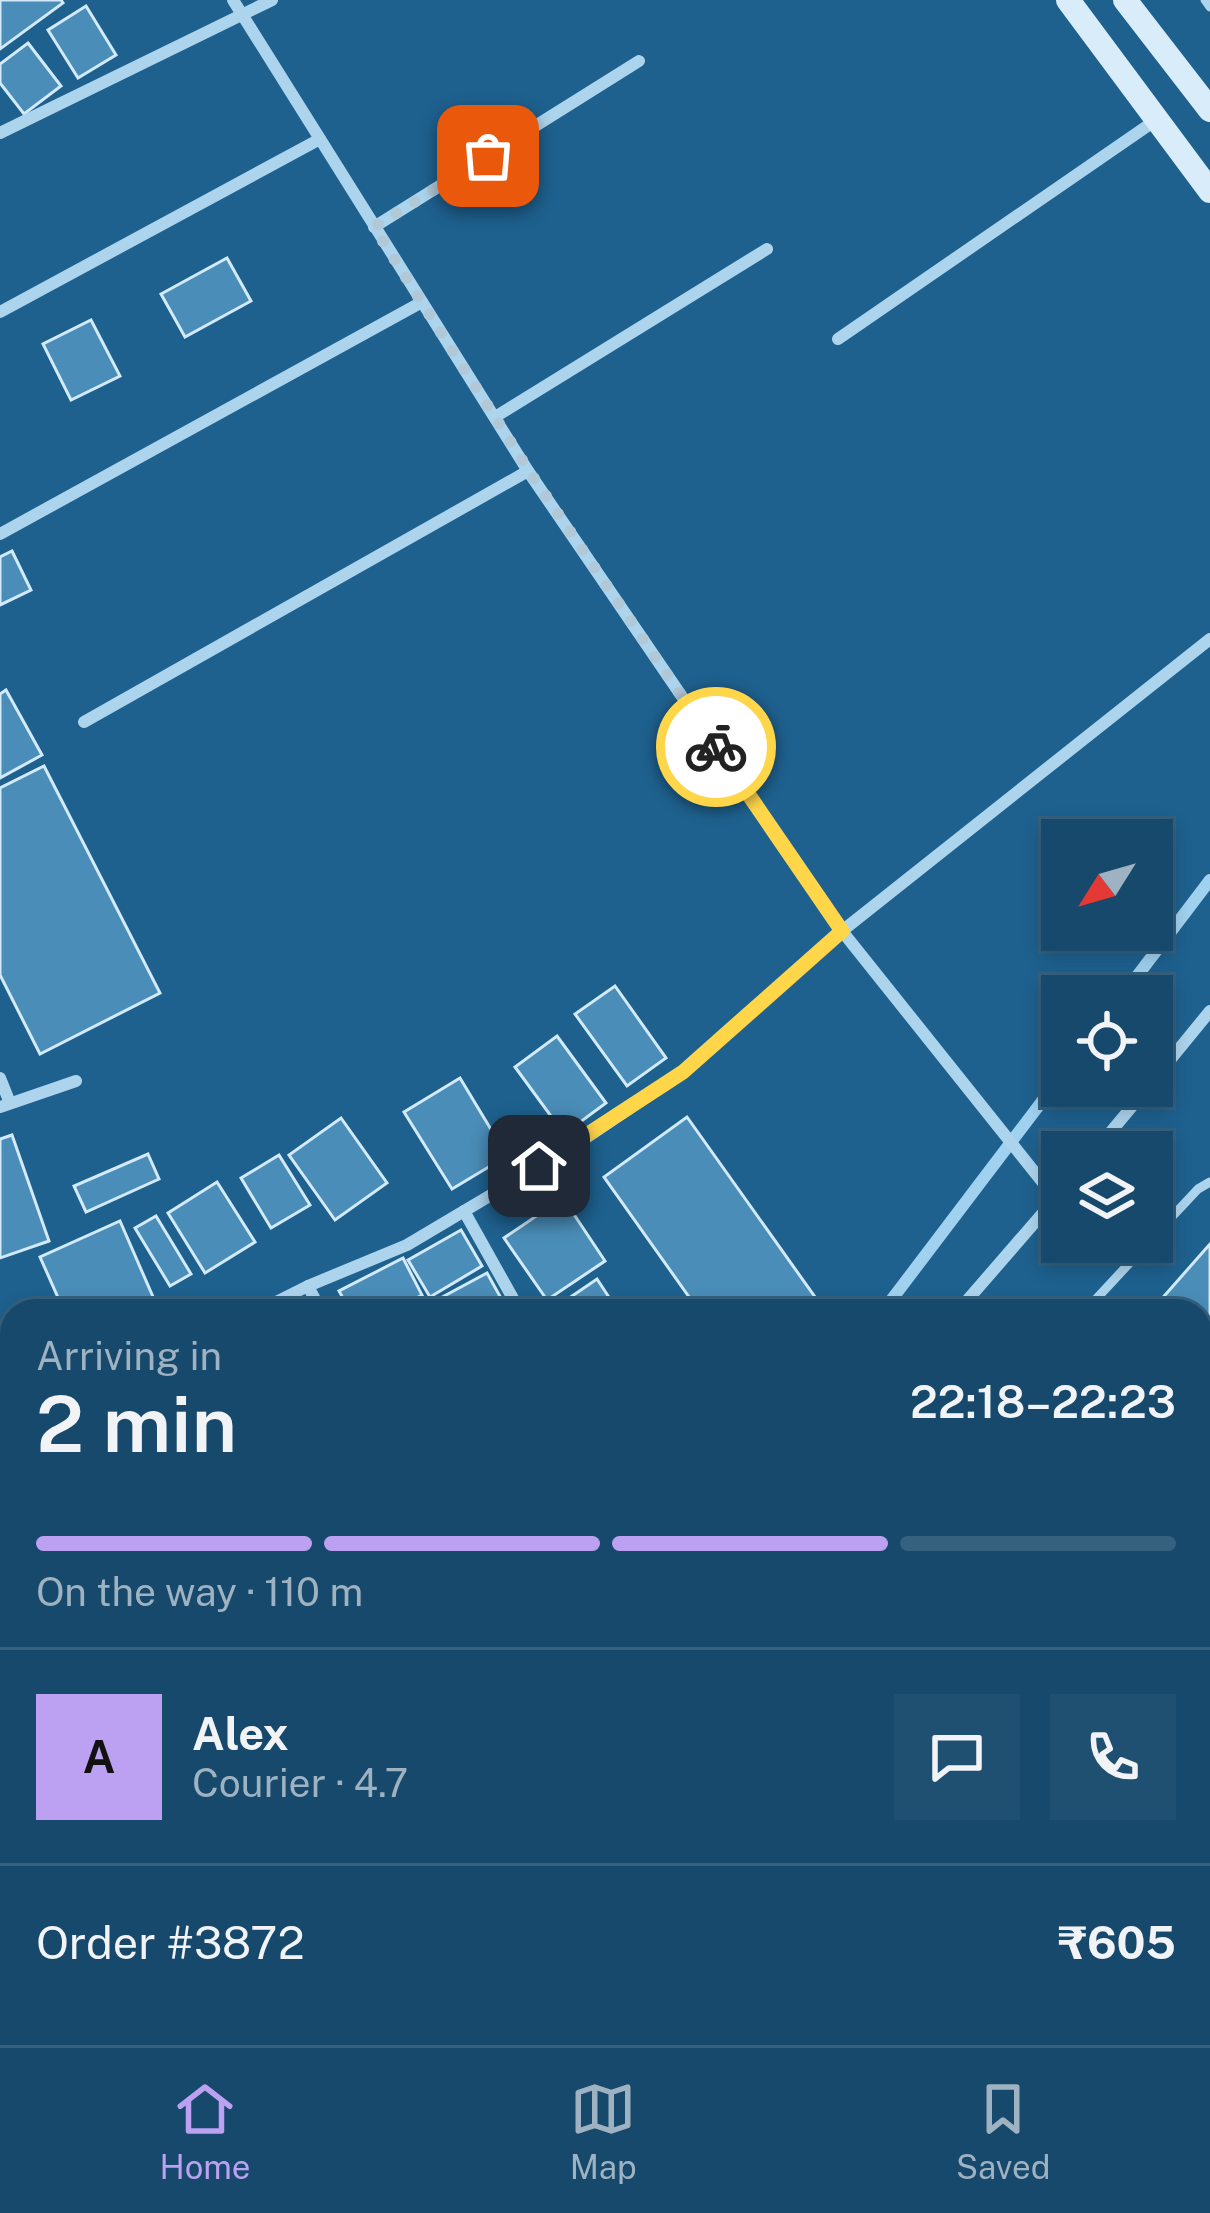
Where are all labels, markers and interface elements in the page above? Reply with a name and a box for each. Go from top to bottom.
pin [437,105,539,207]
icon: bag [455,123,521,189]
courier [656,687,776,807]
icon: bike [683,714,749,780]
north arrow [1041,819,1173,951]
map controls [1041,819,1173,1263]
button: locate [1041,975,1173,1107]
pin [488,1115,590,1217]
button: layers [1041,1131,1173,1263]
icon: home [506,1133,572,1199]
text: Arriving in [36,1333,222,1379]
text: 22:18–22:23 [910,1375,1176,1428]
text: 2 min [36,1378,237,1470]
text: On the way · 110 m [36,1569,363,1615]
button: chat [894,1694,1020,1820]
button: phone [1050,1694,1176,1820]
text: Alex [192,1707,289,1760]
text: A [83,1730,115,1783]
text: Courier · 4.7 [192,1760,408,1806]
text: Order #3872 [36,1916,304,1969]
text: ₹605 [1058,1916,1176,1969]
tab: Home [160,2076,251,2186]
tab: Map [570,2076,637,2186]
tab: Saved [956,2076,1050,2186]

